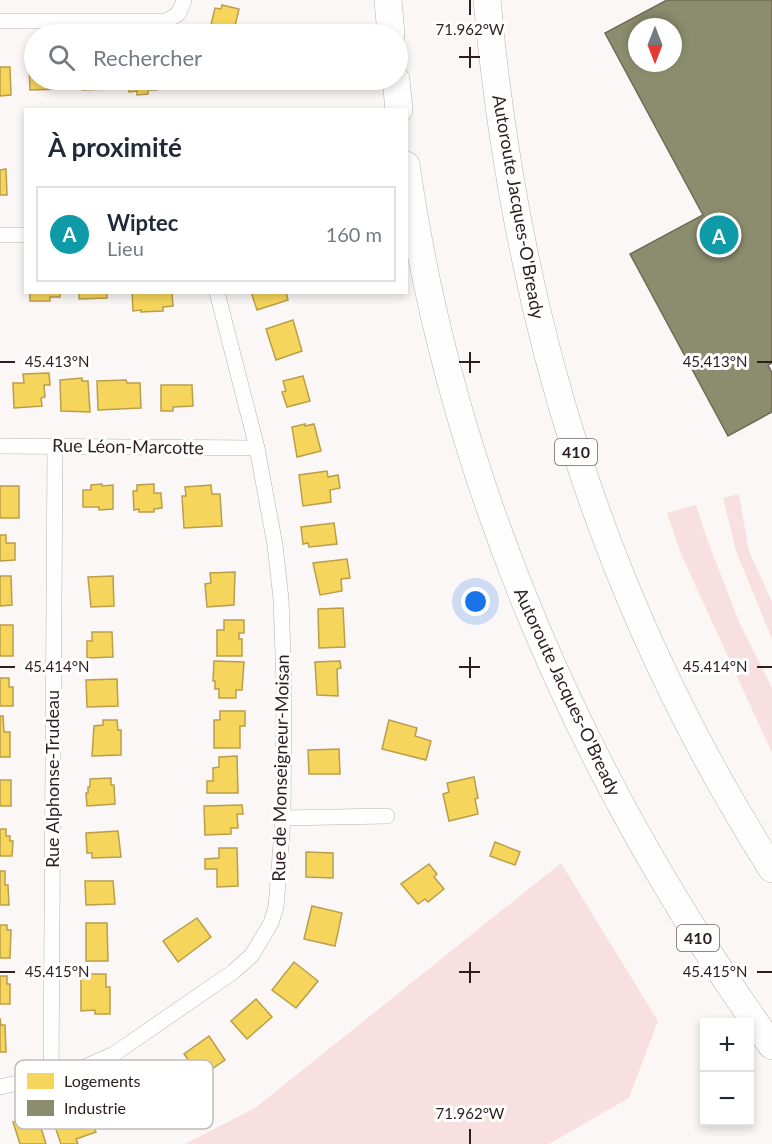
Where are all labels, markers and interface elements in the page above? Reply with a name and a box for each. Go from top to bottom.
north arrow [628,18,682,72]
text: 71.962°W [436,20,505,38]
search box [24,24,408,90]
icon: search [45,41,78,74]
text: Rechercher [93,44,202,71]
street label: Autoroute Jacques-O'Bready [488,93,550,321]
text: À proximité [48,131,182,163]
text: Wiptec [107,209,178,236]
pin: A [700,212,738,258]
text: A [63,222,76,246]
text: 160 m [326,222,382,246]
text: Lieu [107,236,144,260]
text: 45.413°N [25,352,89,370]
text: 45.413°N [683,352,747,370]
street label: Rue Léon-Marcotte [52,434,204,458]
road number: 410 [555,439,597,465]
street label: Autoroute Jacques-O'Bready [510,584,626,800]
your location [461,587,490,616]
street label: Rue de Monseigneur-Moisan [267,654,293,882]
text: 45.414°N [25,657,89,675]
text: 45.414°N [683,657,747,675]
street label: Rue Alphonse-Trudeau [41,690,63,868]
road number: 410 [677,925,719,951]
text: 45.415°N [25,962,89,980]
text: 45.415°N [683,962,747,980]
map controls [700,1018,754,1126]
button: + [700,1018,754,1072]
legend [15,1060,213,1129]
text: Logements [64,1071,140,1090]
button: − [700,1072,754,1126]
text: Industrie [64,1098,126,1117]
text: 71.962°W [436,1104,505,1122]

